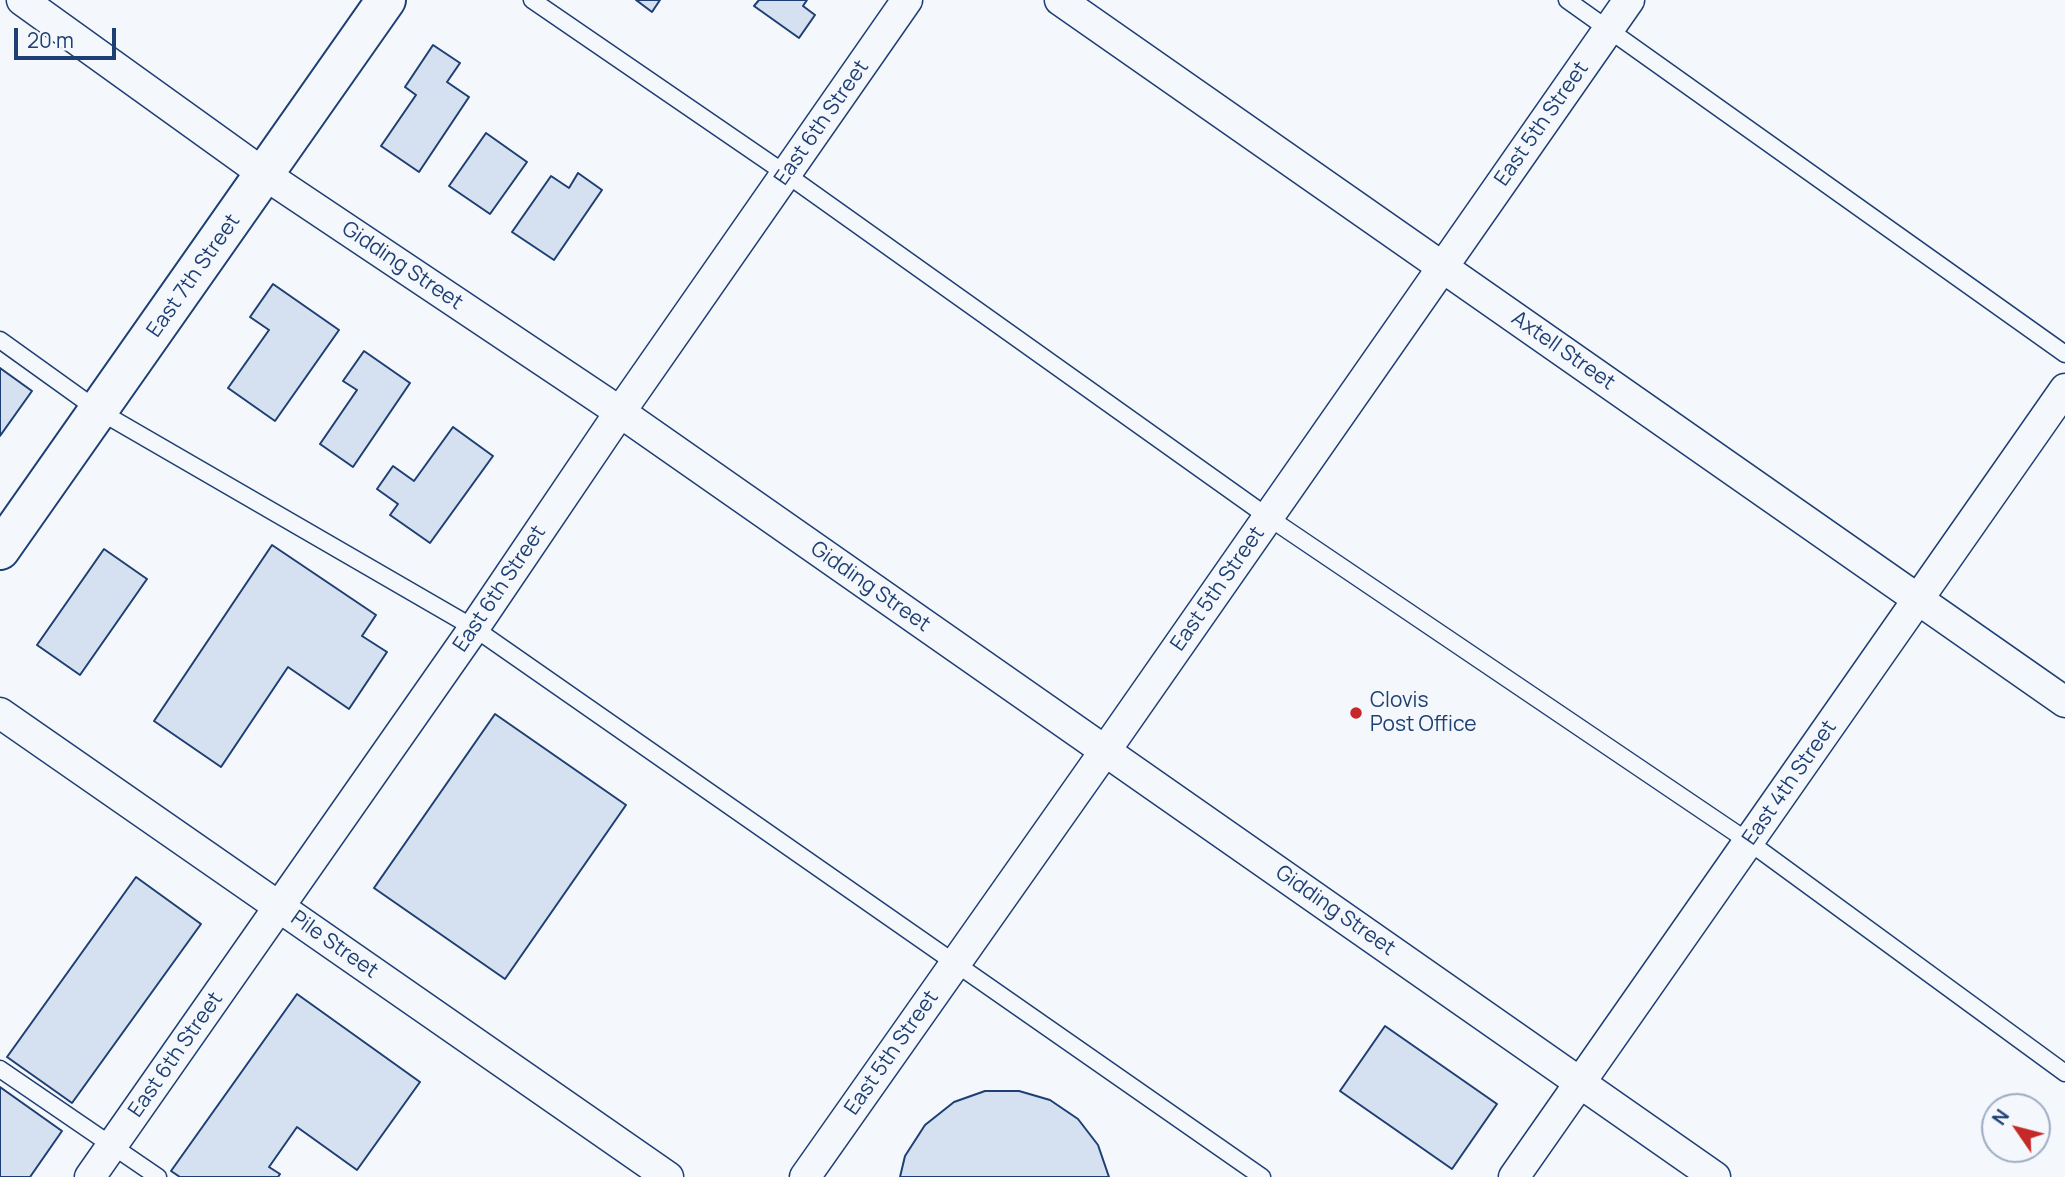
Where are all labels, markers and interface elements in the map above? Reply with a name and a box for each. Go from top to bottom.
scale bar [18,14,119,58]
text: 20 m [27,26,74,54]
street label: East 6th Street [770,56,874,190]
street label: East 5th Street [1490,57,1594,191]
street label: East 7th Street [142,210,246,342]
street label: Gidding Street [337,216,467,316]
street label: Axtell Street [1506,306,1620,396]
street label: East 6th Street [448,521,552,657]
street label: East 5th Street [1166,522,1270,656]
street label: Gidding Street [805,536,935,638]
place label: Clovis Post Office [1370,688,1476,738]
marker: Clovis Post Office [1348,705,1364,721]
street label: East 4th Street [1738,716,1842,850]
street label: Gidding Street [1270,860,1400,962]
street label: Pile Street [286,906,382,984]
street label: East 5th Street [840,986,944,1120]
street label: East 6th Street [124,988,228,1122]
north arrow [1981,1093,2051,1163]
text: N [1986,1104,2015,1130]

